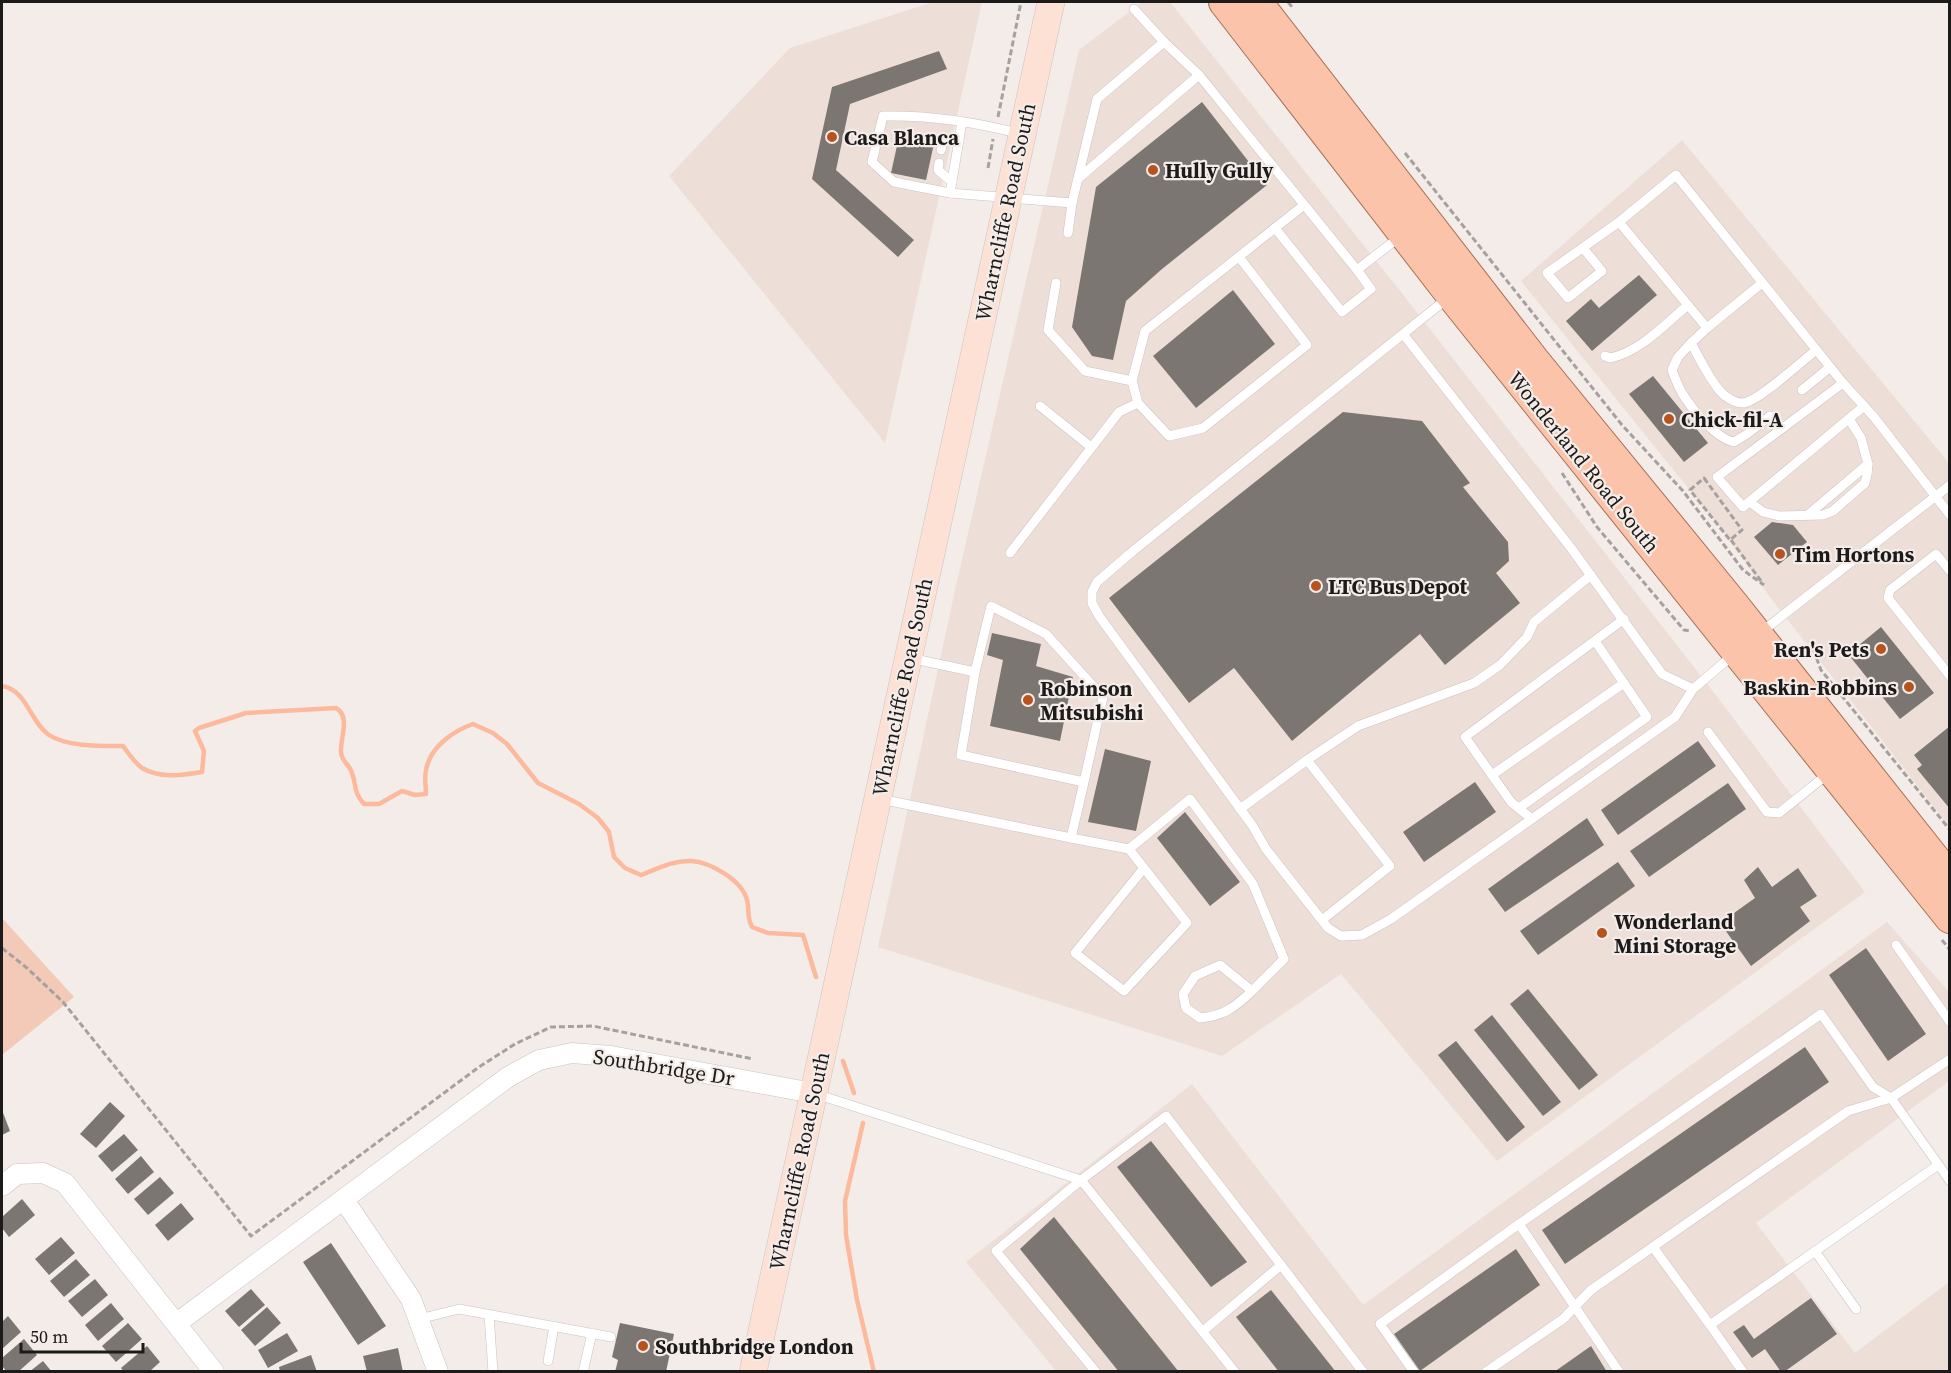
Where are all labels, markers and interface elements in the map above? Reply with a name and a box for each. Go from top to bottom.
street label: Wharncliffe Road South [968,100,1042,324]
place label: Casa Blanca [844,123,960,152]
marker: Casa Blanca [825,130,839,144]
place label: Hully Gully [1165,156,1274,185]
marker: Hully Gully [1146,163,1160,177]
street label: Wonderland Road South [1501,365,1667,559]
place label: Chick-fil-A [1681,405,1783,434]
marker: Chick-fil-A [1662,412,1676,426]
place label: Tim Hortons [1792,540,1915,569]
marker: Tim Hortons [1773,547,1787,561]
place label: LTC Bus Depot [1328,572,1468,601]
street label: Wharncliffe Road South [865,575,939,799]
marker: LTC Bus Depot [1309,579,1323,593]
place label: Ren's Pets [1774,635,1869,664]
marker: Ren's Pets [1874,642,1888,656]
place label: Baskin-Robbins [1743,673,1897,702]
place label: Robinson Mitsubishi [1040,674,1144,727]
marker: Baskin-Robbins [1902,680,1916,694]
marker: Robinson Mitsubishi [1021,693,1035,707]
place label: Wonderland Mini Storage [1614,907,1736,960]
marker: Wonderland Mini Storage [1595,926,1609,940]
street label: Southbridge Dr [591,1042,737,1093]
street label: Wharncliffe Road South [762,1049,836,1273]
scale bar [21,1316,142,1354]
text: 50 m [30,1324,68,1349]
place label: Southbridge London [655,1332,854,1361]
marker: Southbridge London [636,1339,650,1353]

